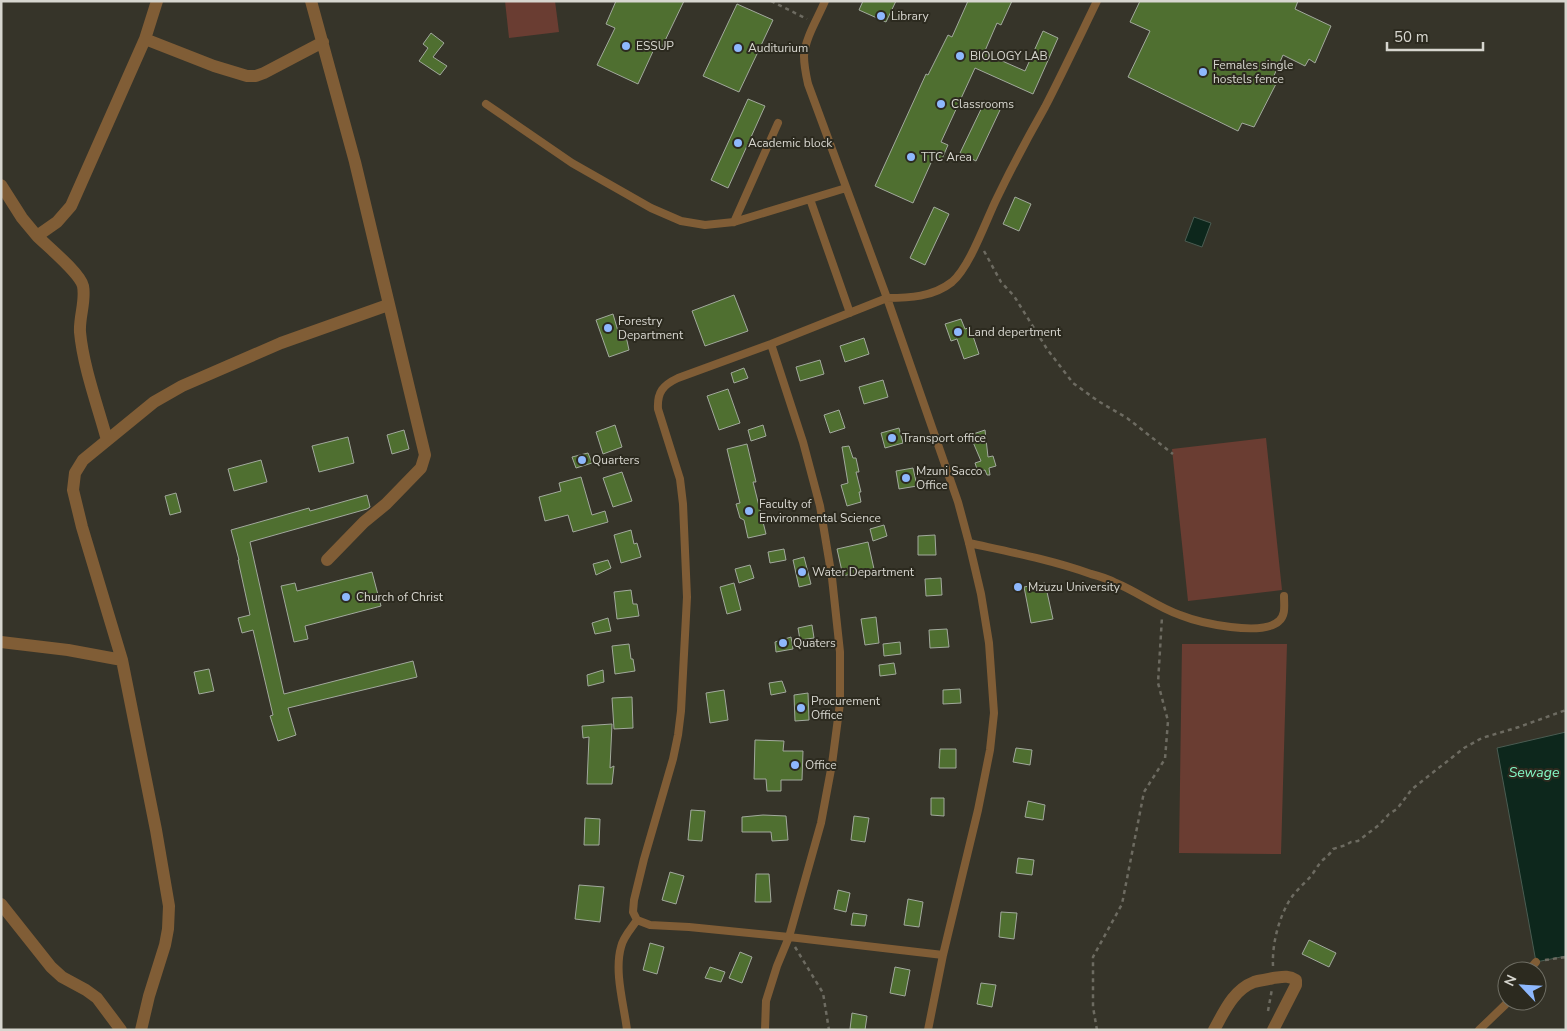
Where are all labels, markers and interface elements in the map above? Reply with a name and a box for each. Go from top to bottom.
place label: Library [891,8,930,24]
marker: Library [875,10,887,22]
scale bar [1387,20,1483,52]
text: 50 m [1394,27,1429,47]
place label: ESSUP [636,38,674,54]
marker: ESSUP [620,40,632,52]
place label: Auditurium [748,40,808,56]
marker: Auditurium [732,42,744,54]
place label: BIOLOGY LAB [970,48,1048,64]
marker: BIOLOGY LAB [954,50,966,62]
place label: Females single hostels fence [1213,57,1293,87]
marker: Females single hostels fence [1197,66,1209,78]
place label: Classrooms [951,96,1014,112]
marker: Classrooms [935,98,947,110]
place label: Academic block [748,135,833,151]
marker: Academic block [732,137,744,149]
place label: TTC Area [921,149,972,165]
marker: TTC Area [905,151,917,163]
place label: Forestry Department [618,313,684,343]
marker: Forestry Department [602,322,614,334]
place label: Land depertment [968,324,1062,340]
marker: Land depertment [952,326,964,338]
place label: Transport office [902,430,986,446]
marker: Transport office [886,432,898,444]
place label: Quarters [592,452,640,468]
marker: Quarters [576,454,588,466]
place label: Mzuni Sacco Office [916,463,983,493]
marker: Mzuni Sacco Office [900,472,912,484]
place label: Faculty of Environmental Science [759,496,881,526]
marker: Faculty of Environmental Science [743,505,755,517]
place label: Water Department [812,564,915,580]
marker: Water Department [796,566,808,578]
place label: Mzuzu University [1028,579,1121,595]
marker: Mzuzu University [1012,581,1024,593]
place label: Church of Christ [356,589,444,605]
marker: Church of Christ [340,591,352,603]
place label: Quaters [793,635,836,651]
marker: Quaters [777,637,789,649]
place label: Procurement Office [811,693,881,723]
marker: Procurement Office [795,702,807,714]
place label: Office [805,757,837,773]
marker: Office [789,759,801,771]
water label: Sewage [1509,763,1560,782]
north arrow [1497,961,1547,1011]
text: N [1500,972,1521,989]

